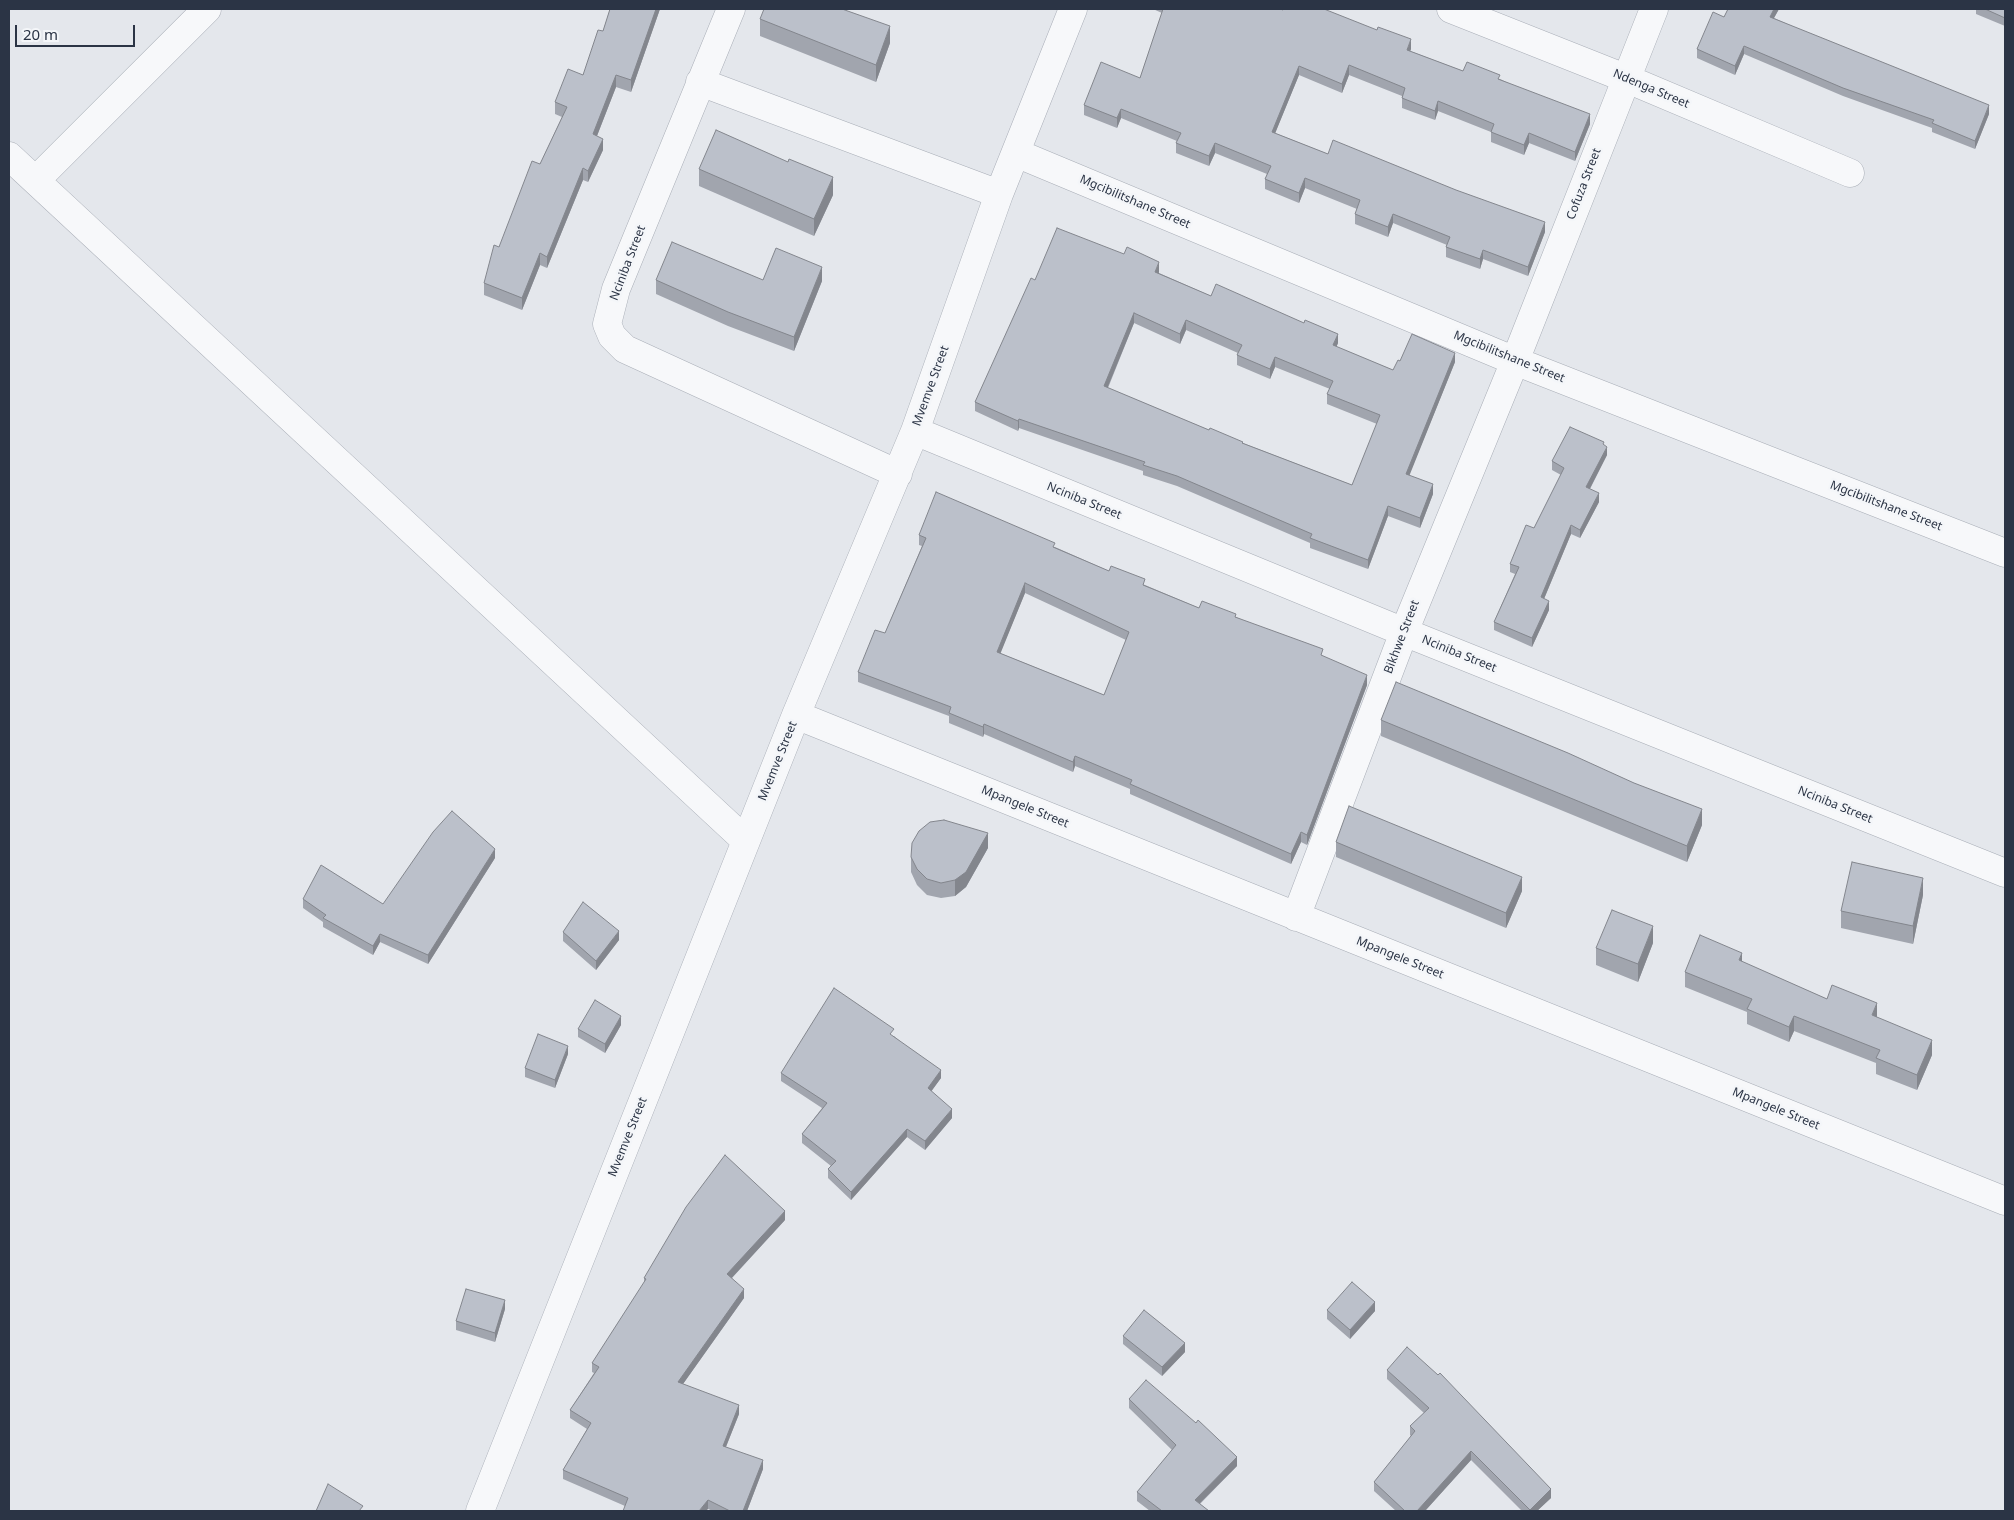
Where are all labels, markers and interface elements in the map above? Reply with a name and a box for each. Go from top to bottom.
scale bar [18,15,138,47]
text: 20 m [23,24,58,44]
street label: Ndenga Street [1611,66,1691,112]
street label: Cofuza Street [1564,146,1604,222]
street label: Mgcibilitshane Street [1077,172,1193,232]
street label: Nciniba Street [607,223,649,303]
street label: Mgcibilitshane Street [1451,328,1567,386]
street label: Mvemve Street [910,344,952,428]
street label: Mgcibilitshane Street [1828,478,1944,534]
street label: Nciniba Street [1045,479,1123,523]
street label: Bikhwe Street [1381,598,1423,676]
street label: Nciniba Street [1420,632,1498,676]
street label: Mvemve Street [756,719,800,803]
street label: Mpangele Street [979,783,1071,831]
street label: Nciniba Street [1796,783,1874,827]
street label: Mpangele Street [1354,934,1446,982]
street label: Mpangele Street [1730,1085,1822,1133]
street label: Mvemve Street [606,1095,650,1179]

